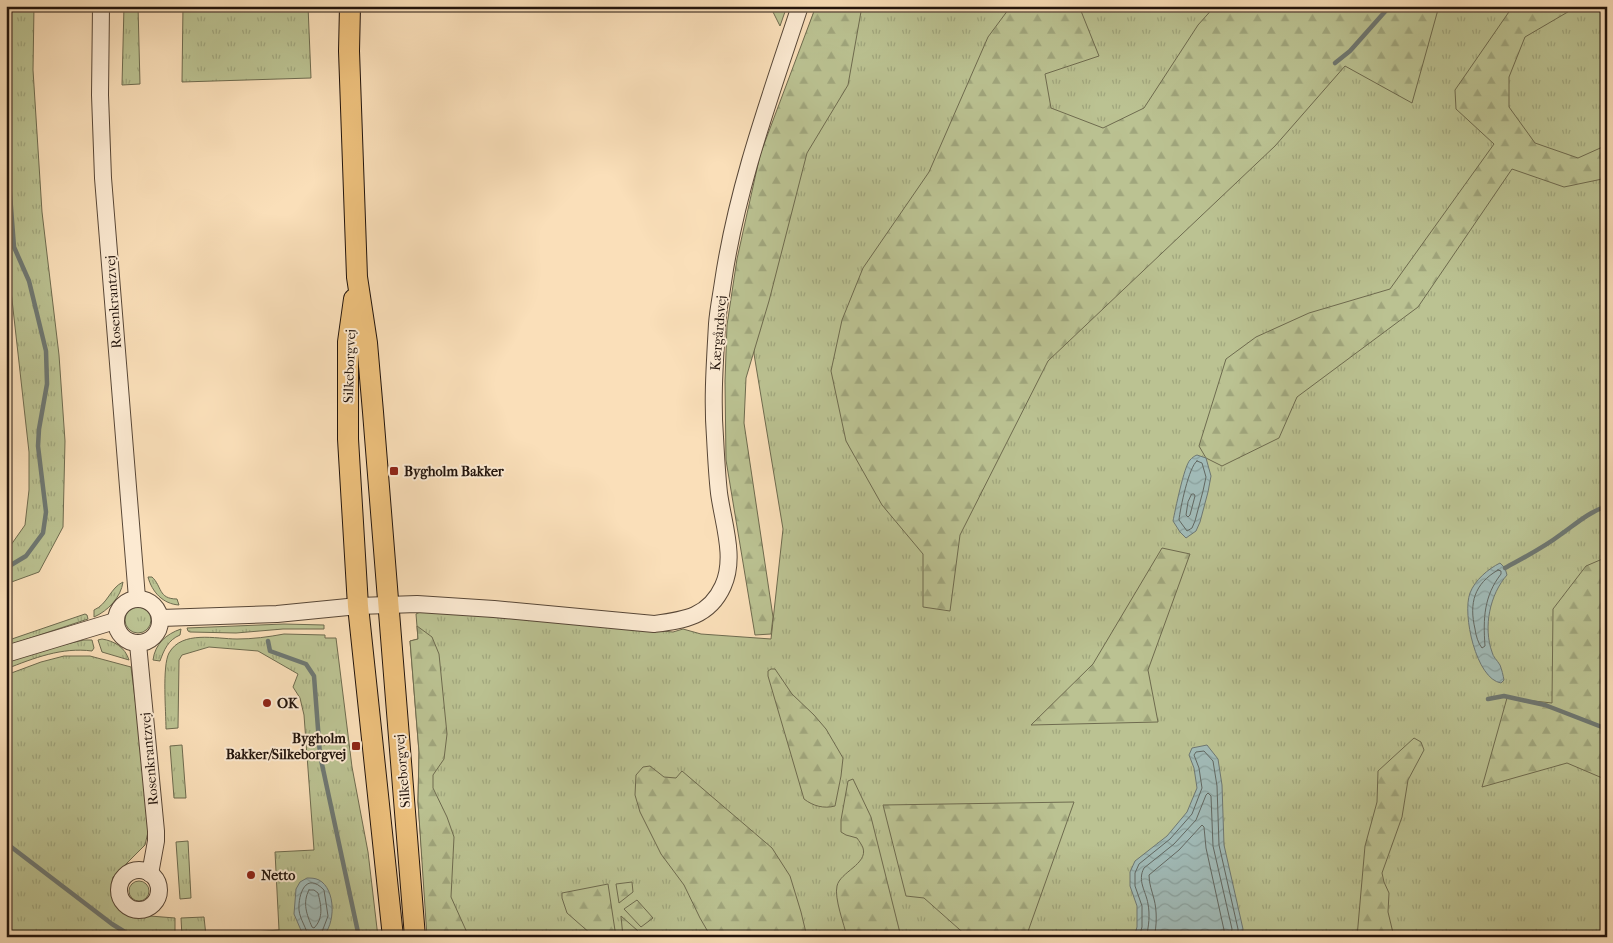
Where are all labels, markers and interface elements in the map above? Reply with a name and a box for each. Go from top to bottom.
street label: Rosenkrantzvej [102,255,125,349]
street label: Kærgårdsvej [707,295,730,372]
street label: Silkeborgvej [340,329,359,403]
place label: Bygholm Bakker [404,463,505,480]
marker: Bygholm Bakker [388,465,400,477]
place label: OK [277,695,299,712]
marker: OK [261,697,273,709]
street label: Rosenkrantzvej [137,712,162,806]
place label: Bygholm Bakker/Silkeborgvej [226,730,346,763]
street label: Silkeborgvej [391,733,414,809]
marker: Bygholm Bakker/Silkeborgvej [350,740,362,752]
place label: Netto [261,867,295,884]
marker: Netto [245,869,257,881]

